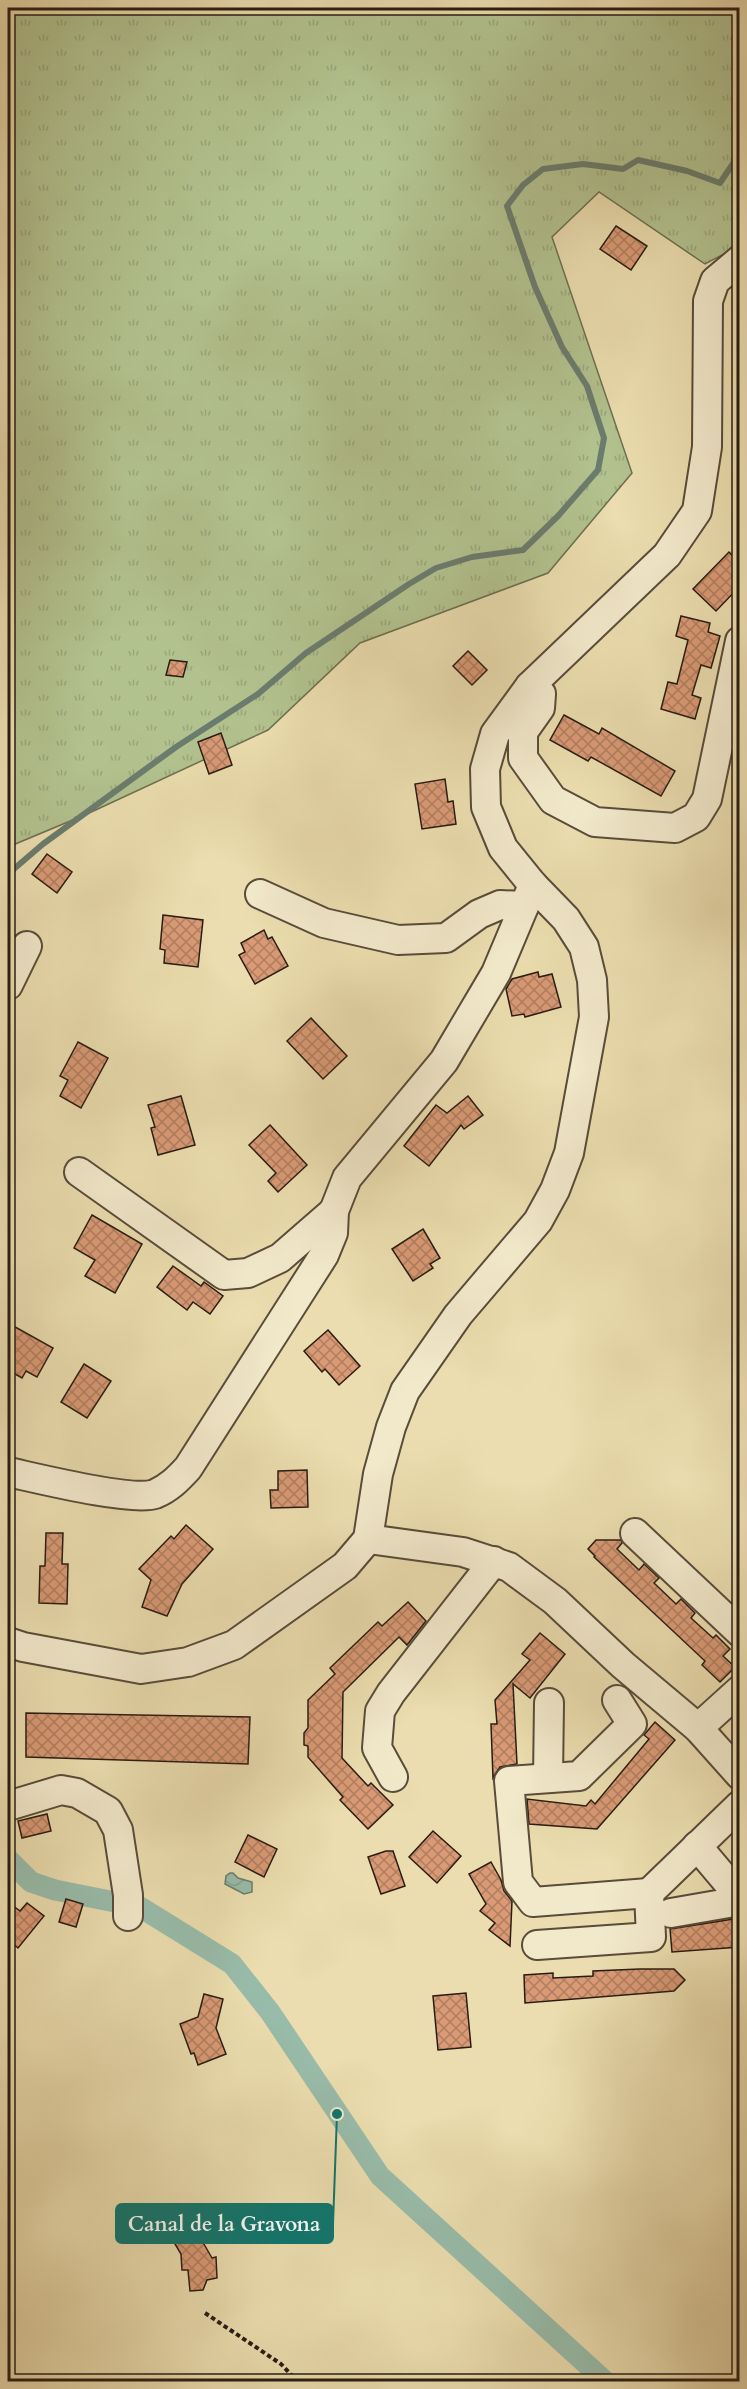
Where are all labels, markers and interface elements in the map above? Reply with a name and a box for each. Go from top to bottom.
callout: Canal de la Gravona [116,2204,333,2243]
text: Canal de la Gravona [128,2210,321,2239]

